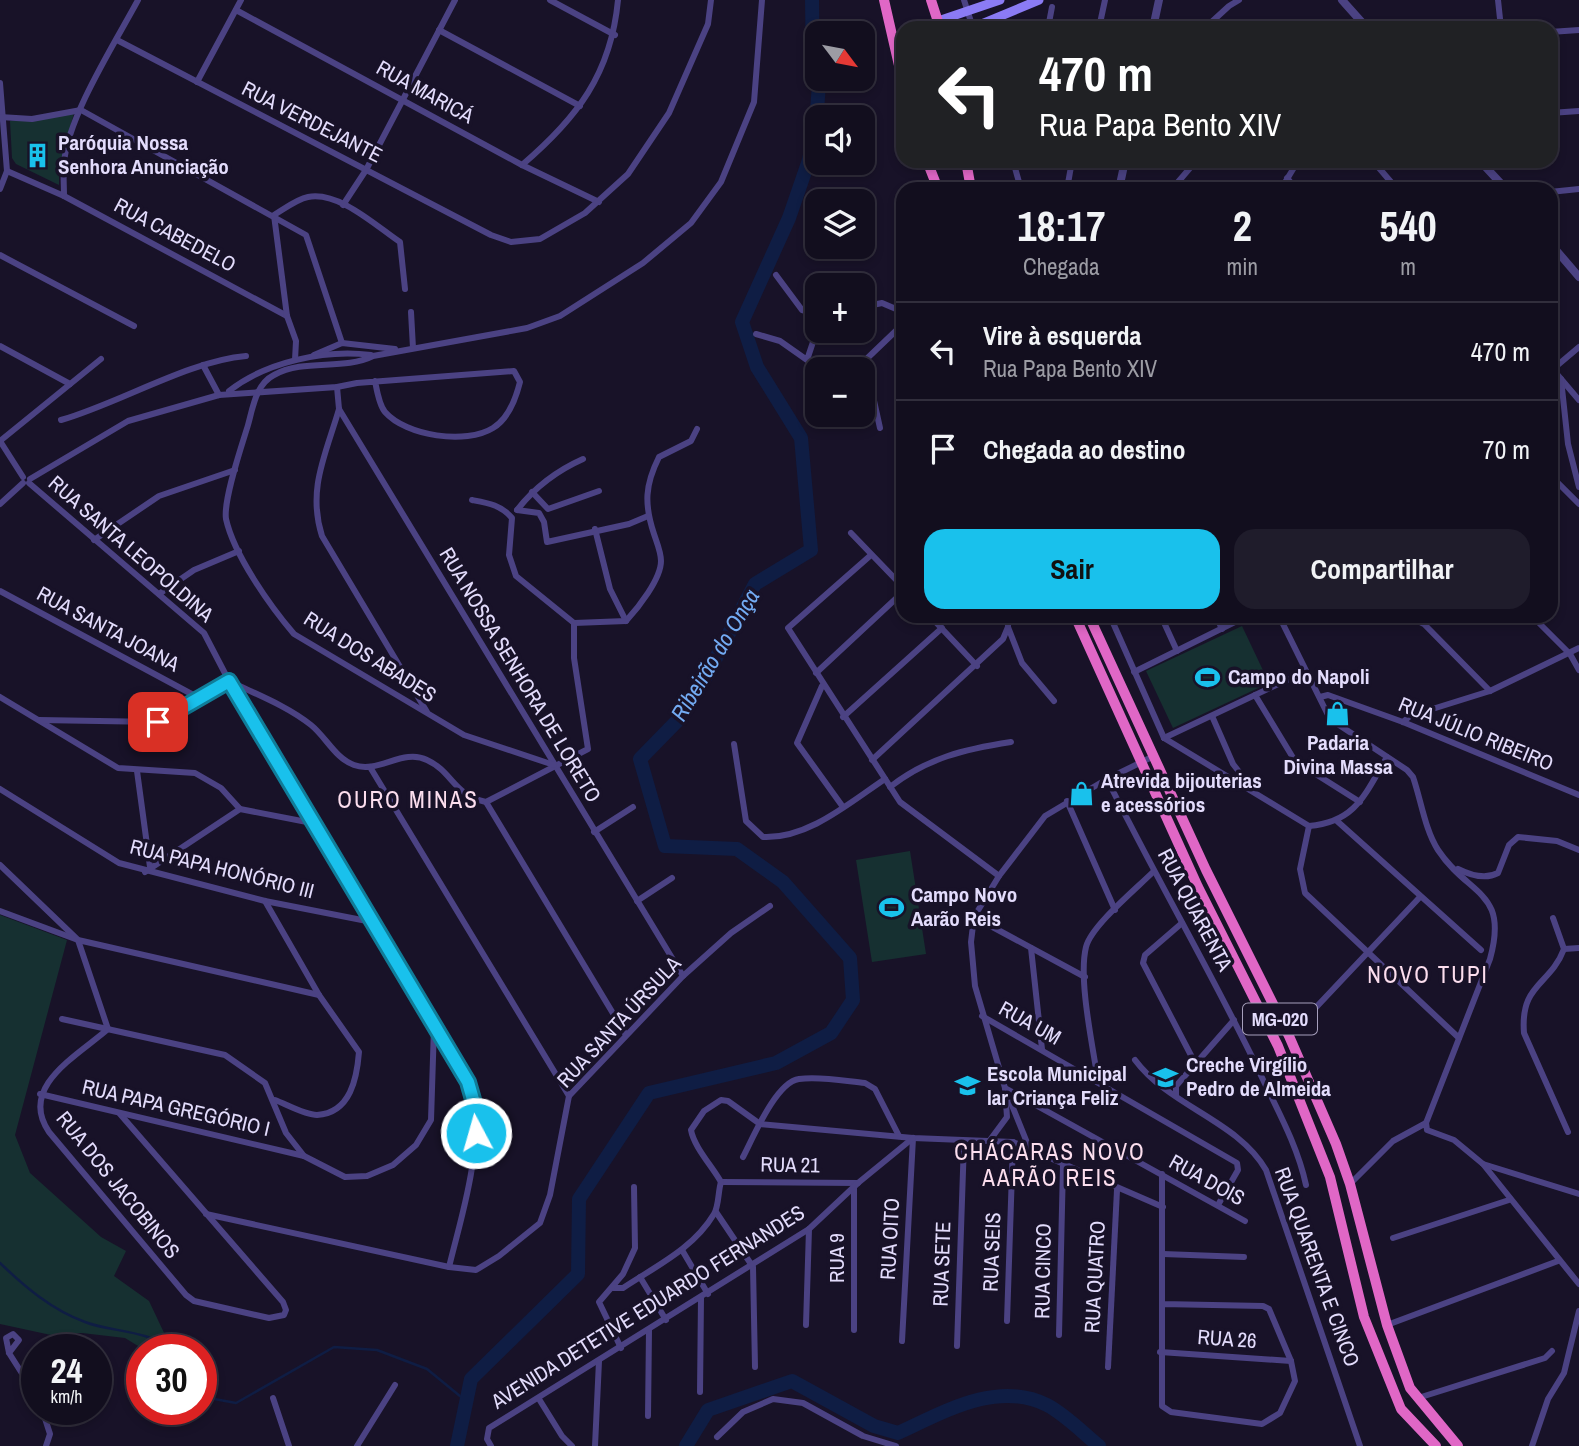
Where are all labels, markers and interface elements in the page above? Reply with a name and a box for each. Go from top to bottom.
north arrow [805,21,875,91]
map controls [805,21,875,427]
text: 470 m [1039,40,1153,106]
icon: left [924,49,1015,140]
street label: RUA MARICÁ [371,53,480,130]
street label: RUA VERDEJANTE [237,74,387,169]
text: Rua Papa Bento XIV [1039,103,1281,146]
button: sound [805,105,875,175]
place label: Paróquia Nossa Senhora Anunciação [58,128,229,181]
building icon: Paróquia Nossa Senhora Anunciação [24,141,52,169]
button: layers [805,189,875,259]
street label: RUA CABEDELO [109,190,241,279]
text: 18:17 [1017,198,1105,254]
text: 2 [1233,198,1252,254]
text: 540 [1379,198,1437,254]
text: Chegada [1023,251,1100,282]
text: min [1227,251,1258,282]
text: m [1400,251,1416,282]
button: + [805,273,875,343]
text: Vire à esquerda [983,318,1141,353]
icon: left [924,332,962,370]
text: 470 m [1471,334,1530,369]
text: Rua Papa Bento XIV [983,353,1157,384]
button: − [805,357,875,427]
icon: arrive [924,430,962,468]
text: Chegada ao destino [983,432,1186,467]
text: 70 m [1483,432,1530,467]
street label: RUA SANTA LEOPOLDINA [42,469,221,629]
button: Sair [924,529,1220,609]
button: Compartilhar [1234,529,1530,609]
street label: RUA NOSSA SENHORA DE LORETO [433,542,608,808]
street label: RUA SANTA JOANA [32,579,185,679]
water label: Ribeirão do Onça [663,583,766,727]
street label: RUA DOS ABADES [298,604,442,709]
place label: Campo do Napoli [1228,662,1370,691]
sports icon: Campo do Napoli [1194,663,1222,691]
street label: RUA JÚLIO RIBEIRO [1394,689,1558,778]
pin [128,692,188,752]
shop icon: Padaria Divina Massa [1324,700,1352,728]
icon: arrive [139,703,177,741]
place label: Padaria Divina Massa [1283,728,1393,781]
place label: Atrevida bijouterias e acessórios [1101,766,1262,819]
shop icon: Atrevida bijouterias e acessórios [1067,779,1095,807]
district label: OURO MINAS [337,784,479,815]
street label: RUA PAPA HONÓRIO III [127,832,317,905]
street label: RUA QUARENTA [1151,844,1240,976]
place label: Campo Novo Aarão Reis [911,880,1017,933]
sports icon: Campo Novo Aarão Reis [877,893,905,921]
street label: RUA SANTA ÚRSULA [550,949,688,1094]
district label: NOVO TUPI [1367,959,1489,990]
street label: RUA UM [994,994,1067,1051]
road number: MG-020 [1243,1004,1317,1035]
place label: Creche Virgílio Pedro de Almeida [1186,1050,1331,1103]
place label: Escola Municipal lar Criança Feliz [987,1059,1127,1112]
school or university icon: Creche Virgílio Pedro de Almeida [1152,1063,1180,1091]
street label: RUA PAPA GREGÓRIO I [79,1072,273,1143]
school or university icon: Escola Municipal lar Criança Feliz [953,1072,981,1100]
position arrow [439,1096,513,1170]
street label: RUA DOS JACOBINOS [50,1105,187,1264]
district label: CHÁCARAS NOVO AARÃO REIS [954,1136,1146,1193]
street label: RUA DOIS [1164,1147,1250,1212]
street label: RUA 21 [760,1149,820,1180]
street label: RUA QUARENTA E CINCO [1268,1163,1367,1371]
street label: RUA OITO [873,1197,906,1281]
street label: AVENIDA DETETIVE EDUARDO FERNANDES [485,1198,810,1416]
street label: RUA SEIS [976,1212,1007,1292]
street label: RUA QUATRO [1077,1220,1112,1334]
street label: RUA SETE [926,1221,957,1307]
street label: RUA CINCO [1027,1223,1058,1319]
street label: RUA 9 [822,1233,851,1283]
street label: RUA 26 [1196,1322,1258,1355]
speed limit sign: 30 [126,1334,217,1425]
text: 24 [51,1347,82,1394]
text: km/h [51,1384,83,1409]

